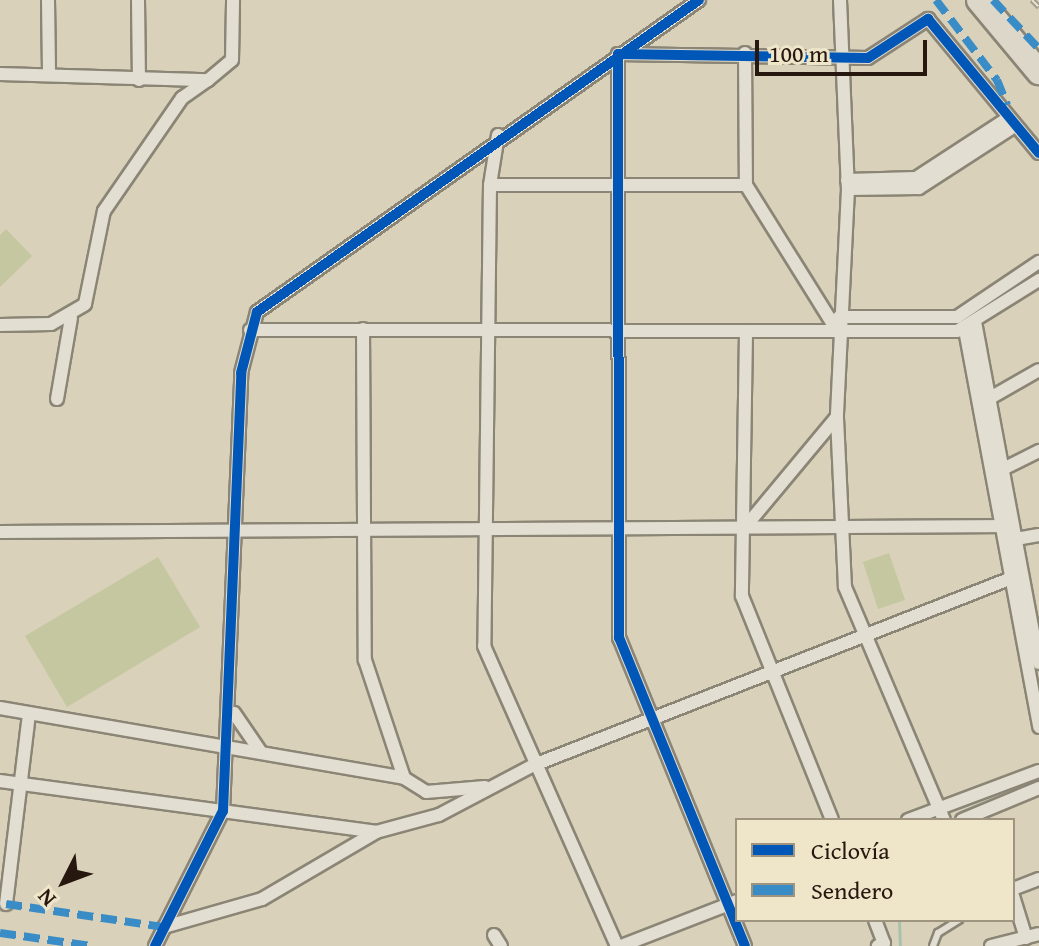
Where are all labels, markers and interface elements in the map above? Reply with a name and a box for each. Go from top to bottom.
scale bar [759,24,931,74]
text: 100 m [769,36,829,71]
legend [735,818,1015,922]
text: Ciclovía [811,833,890,868]
north arrow [24,842,104,922]
text: Sendero [811,873,893,908]
text: N [29,882,63,914]

